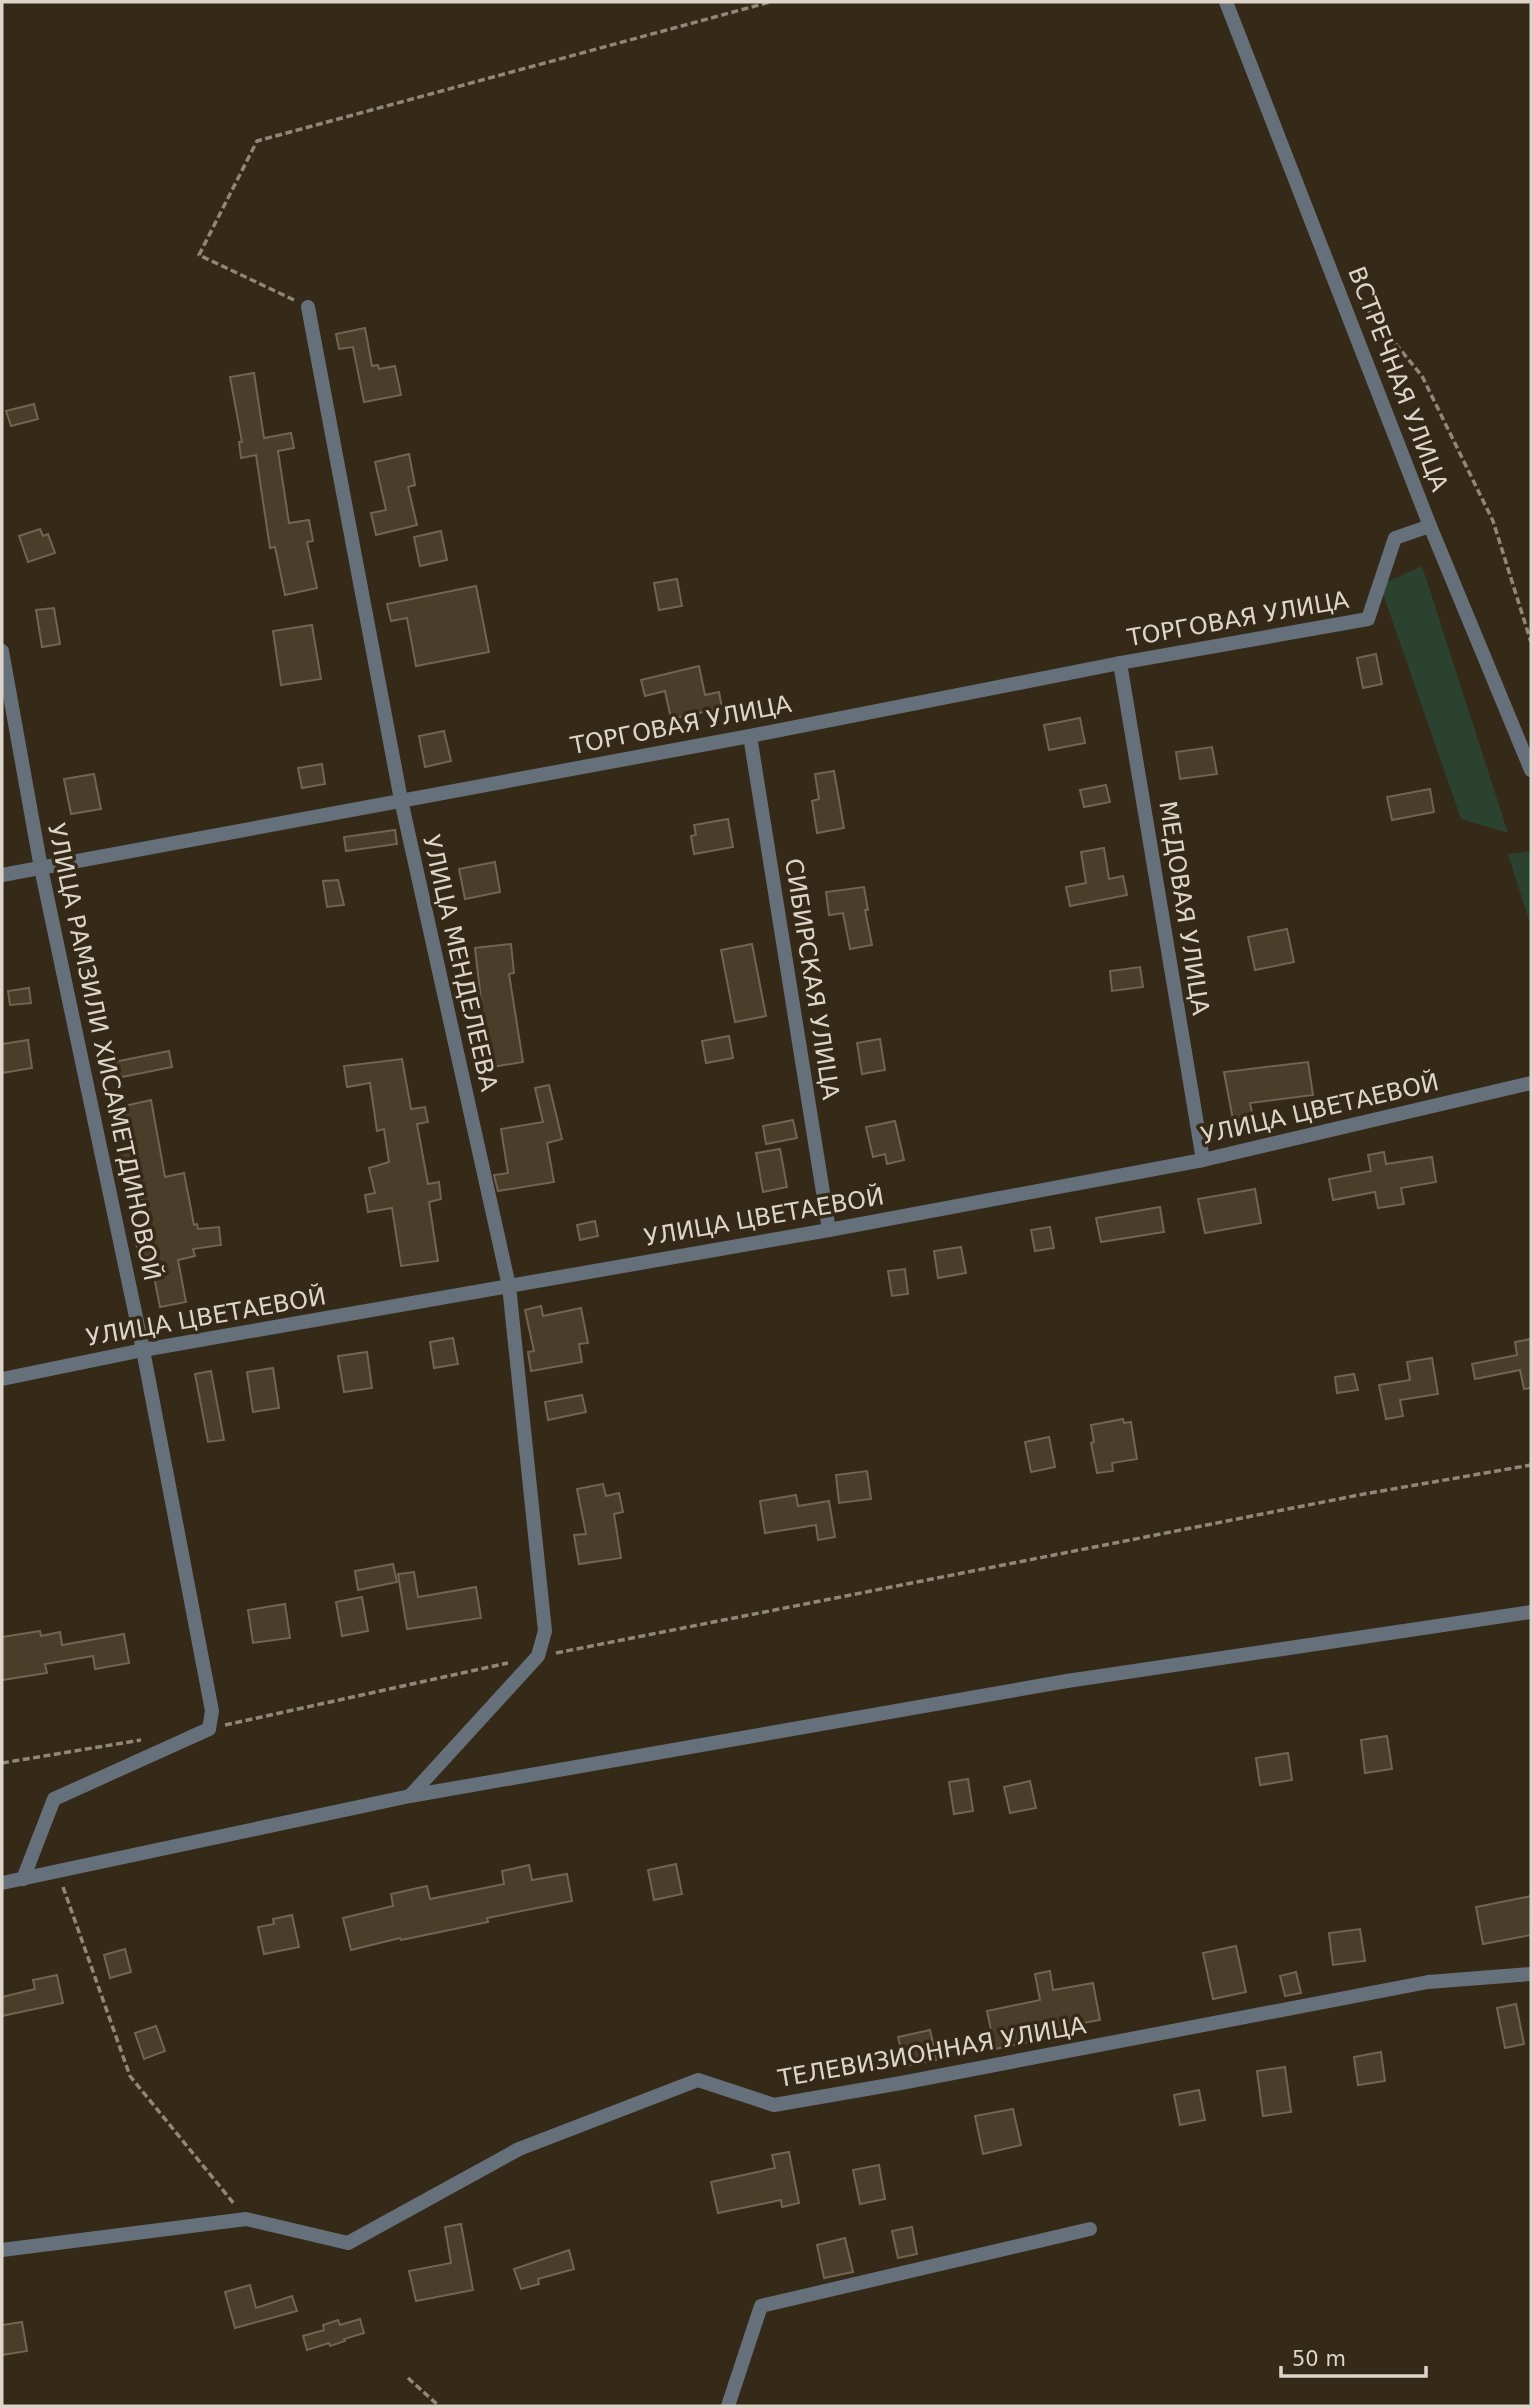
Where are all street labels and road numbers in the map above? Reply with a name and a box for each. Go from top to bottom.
street label: ВСТРЕЧНАЯ УЛИЦА [1342,263,1454,496]
street label: ТОРГОВАЯ УЛИЦА [1124,586,1352,652]
street label: ТОРГОВАЯ УЛИЦА [567,690,794,760]
street label: МЕДОВАЯ УЛИЦА [1153,799,1215,1018]
street label: УЛИЦА РАМЗИЛИ ХИСАМЕТДИНОВОЙ [42,821,167,1283]
street label: УЛИЦА МЕНДЕЛЕЕВА [417,832,503,1095]
street label: СИБИРСКАЯ УЛИЦА [779,856,845,1102]
street label: УЛИЦА ЦВЕТАЕВОЙ [1198,1067,1442,1150]
street label: УЛИЦА ЦВЕТАЕВОЙ [642,1181,886,1252]
street label: УЛИЦА ЦВЕТАЕВОЙ [84,1281,328,1352]
street label: ТЕЛЕВИЗИОННАЯ УЛИЦА [775,2011,1089,2093]

